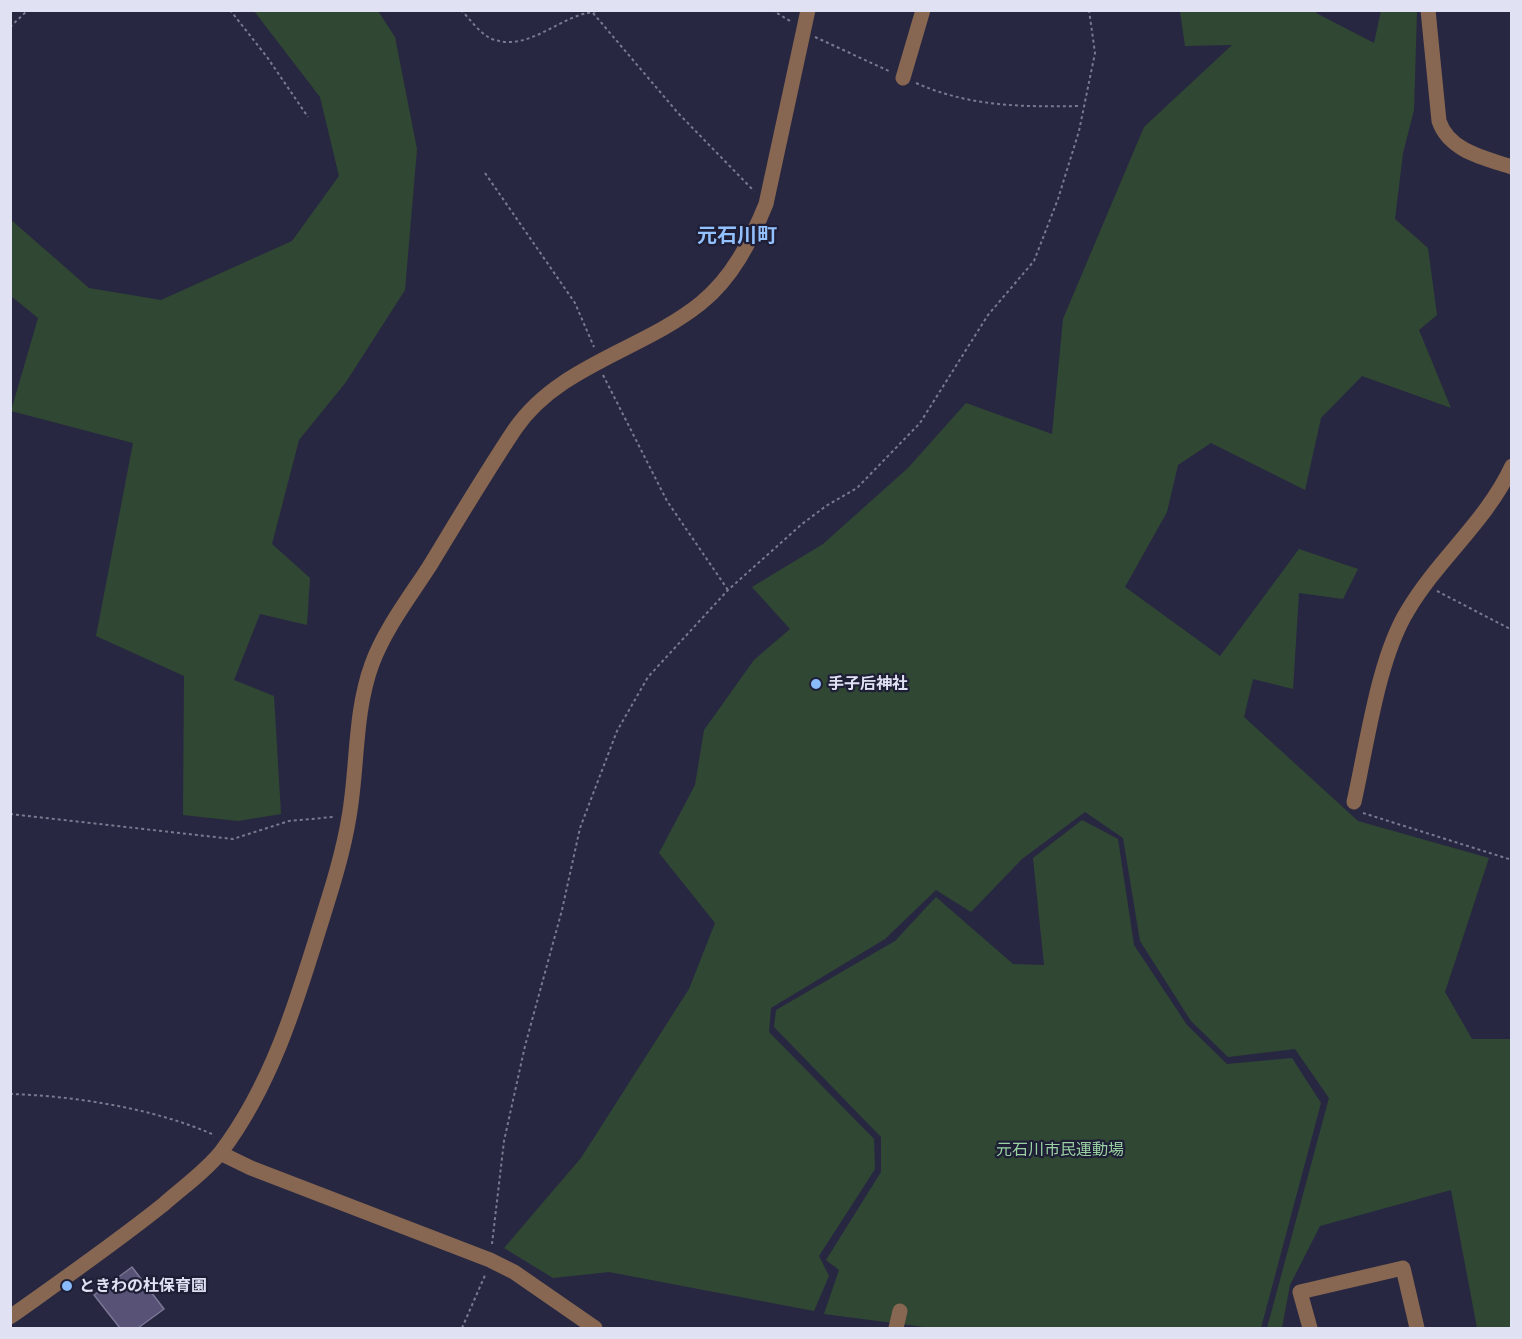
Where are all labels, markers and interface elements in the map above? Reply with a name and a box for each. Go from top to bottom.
district label: 元石川町 [697,224,777,248]
place label: 手子后神社 [828,674,908,694]
marker: 手子后神社 [809,677,823,691]
park label: 元石川市民運動場 [996,1140,1124,1160]
place label: ときわの杜保育園 [79,1276,207,1296]
marker: ときわの杜保育園 [60,1279,74,1293]

